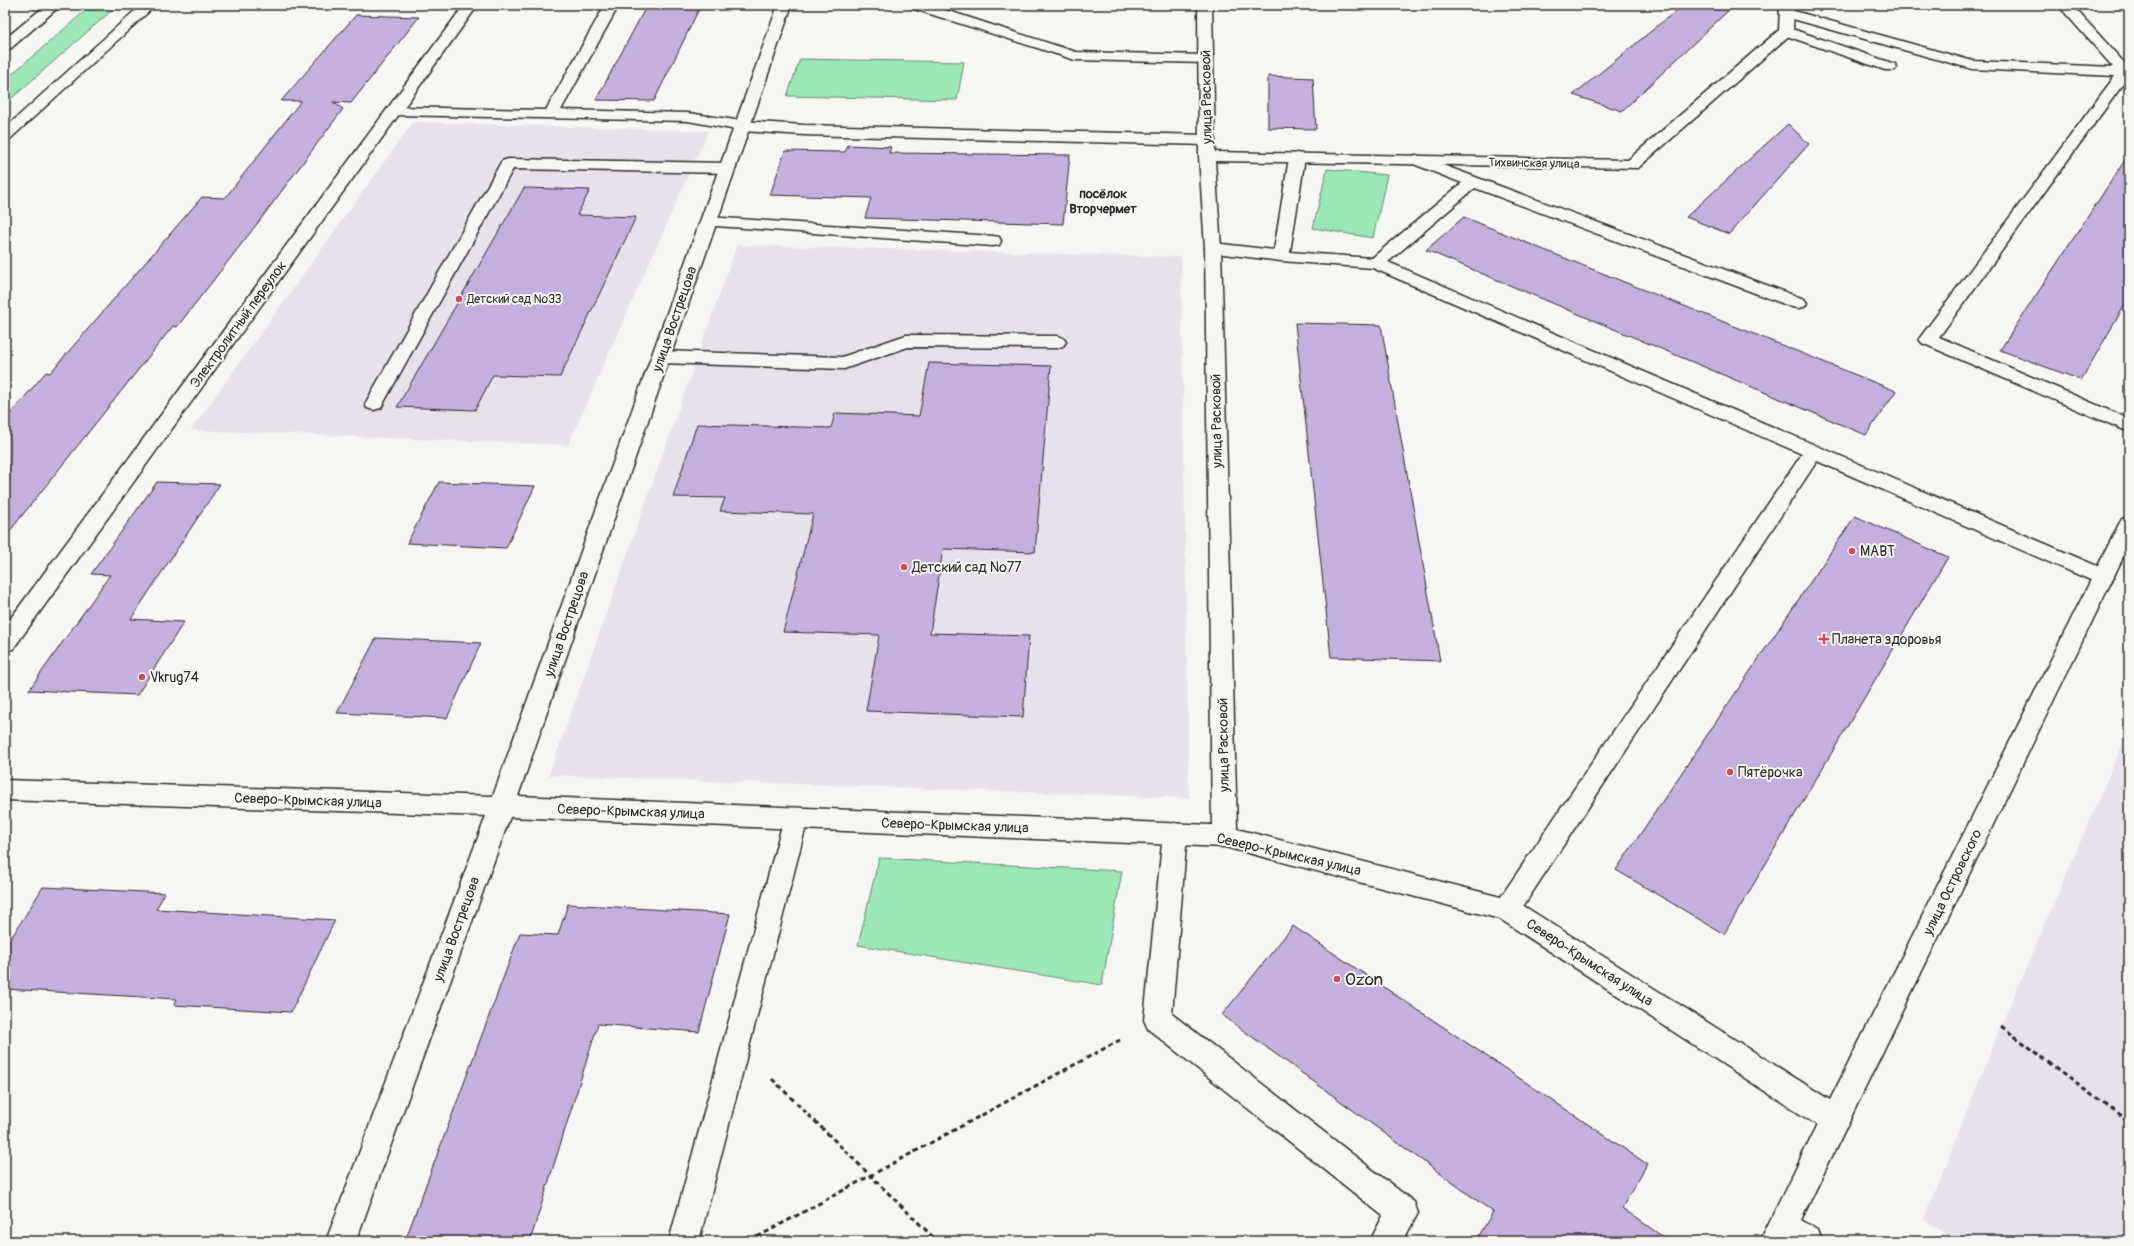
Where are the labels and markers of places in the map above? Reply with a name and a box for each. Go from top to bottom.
place label: Детский сад №33 [466,292,562,307]
marker: Детский сад №33 [454,294,464,304]
place label: МАВТ [1860,543,1895,560]
marker: МАВТ [1847,546,1857,556]
place label: Детский сад №77 [911,559,1022,576]
marker: Детский сад №77 [899,562,909,572]
place label: Планета здоровья [1832,631,1941,648]
marker: Планета здоровья [1819,634,1829,644]
place label: Vkrug74 [150,669,199,686]
marker: Vkrug74 [137,672,147,682]
place label: Пятёрочка [1738,764,1802,781]
marker: Пятёрочка [1725,767,1735,777]
place label: Ozon [1345,969,1383,990]
marker: Ozon [1332,974,1342,984]

